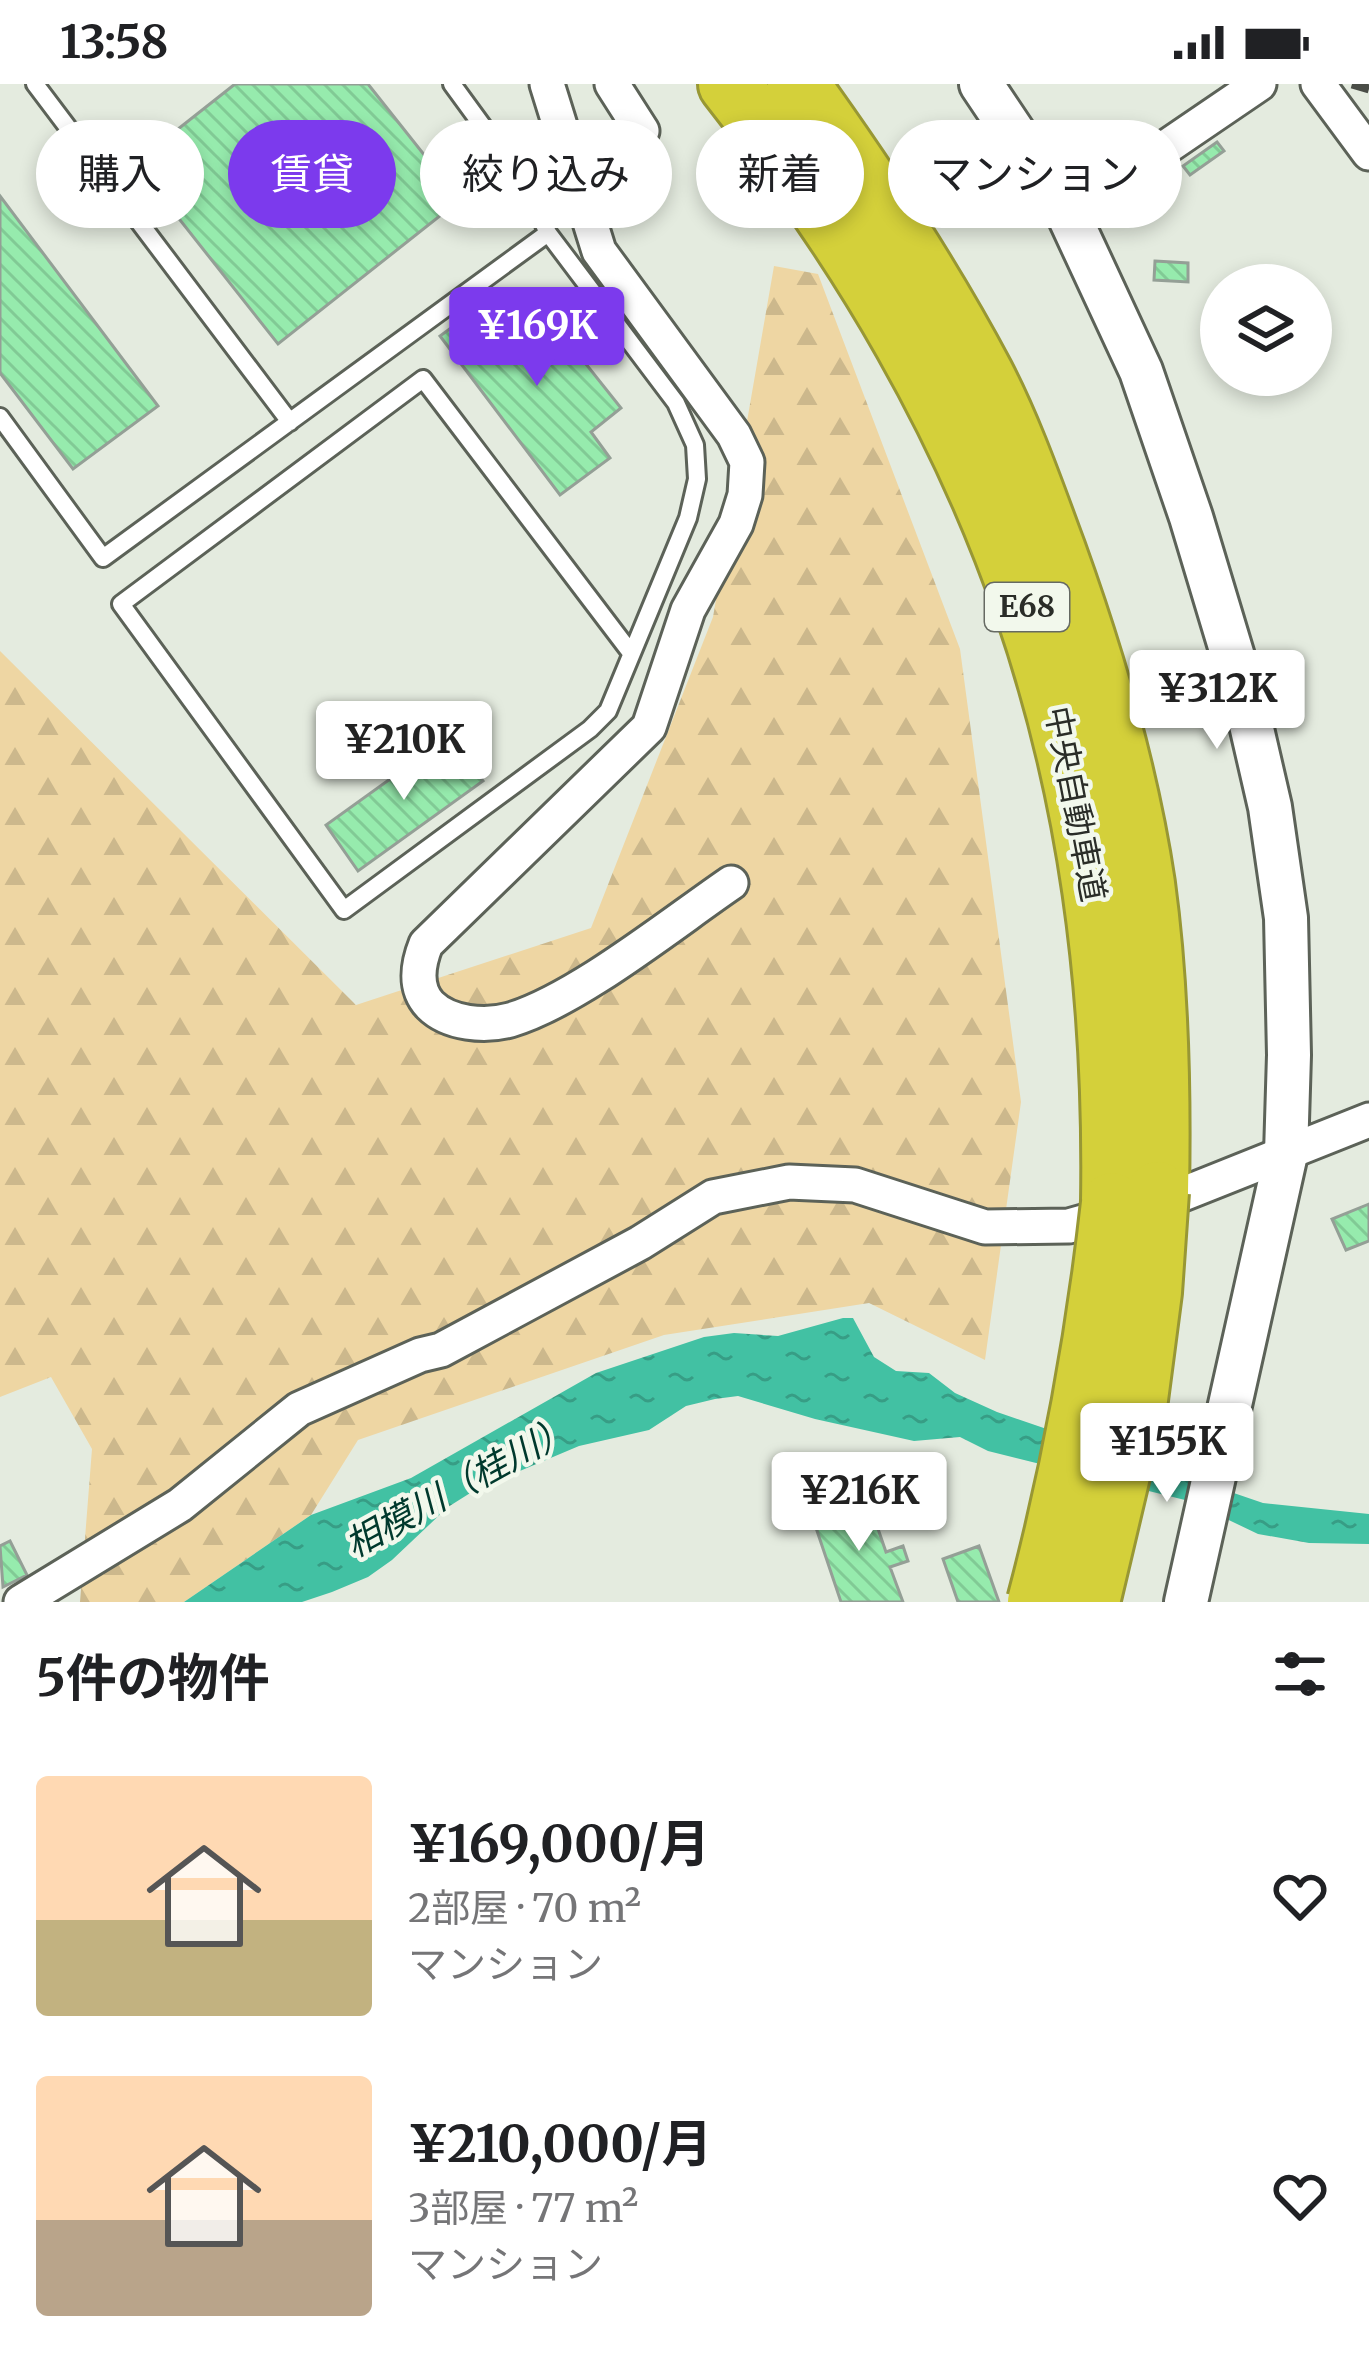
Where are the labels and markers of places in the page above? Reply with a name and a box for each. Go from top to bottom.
pin: ¥169K [453,287,621,389]
pin: ¥312K [1133,650,1301,752]
pin: ¥210K [320,701,488,803]
pin: ¥155K [1083,1403,1251,1505]
pin: ¥216K [775,1452,943,1554]

